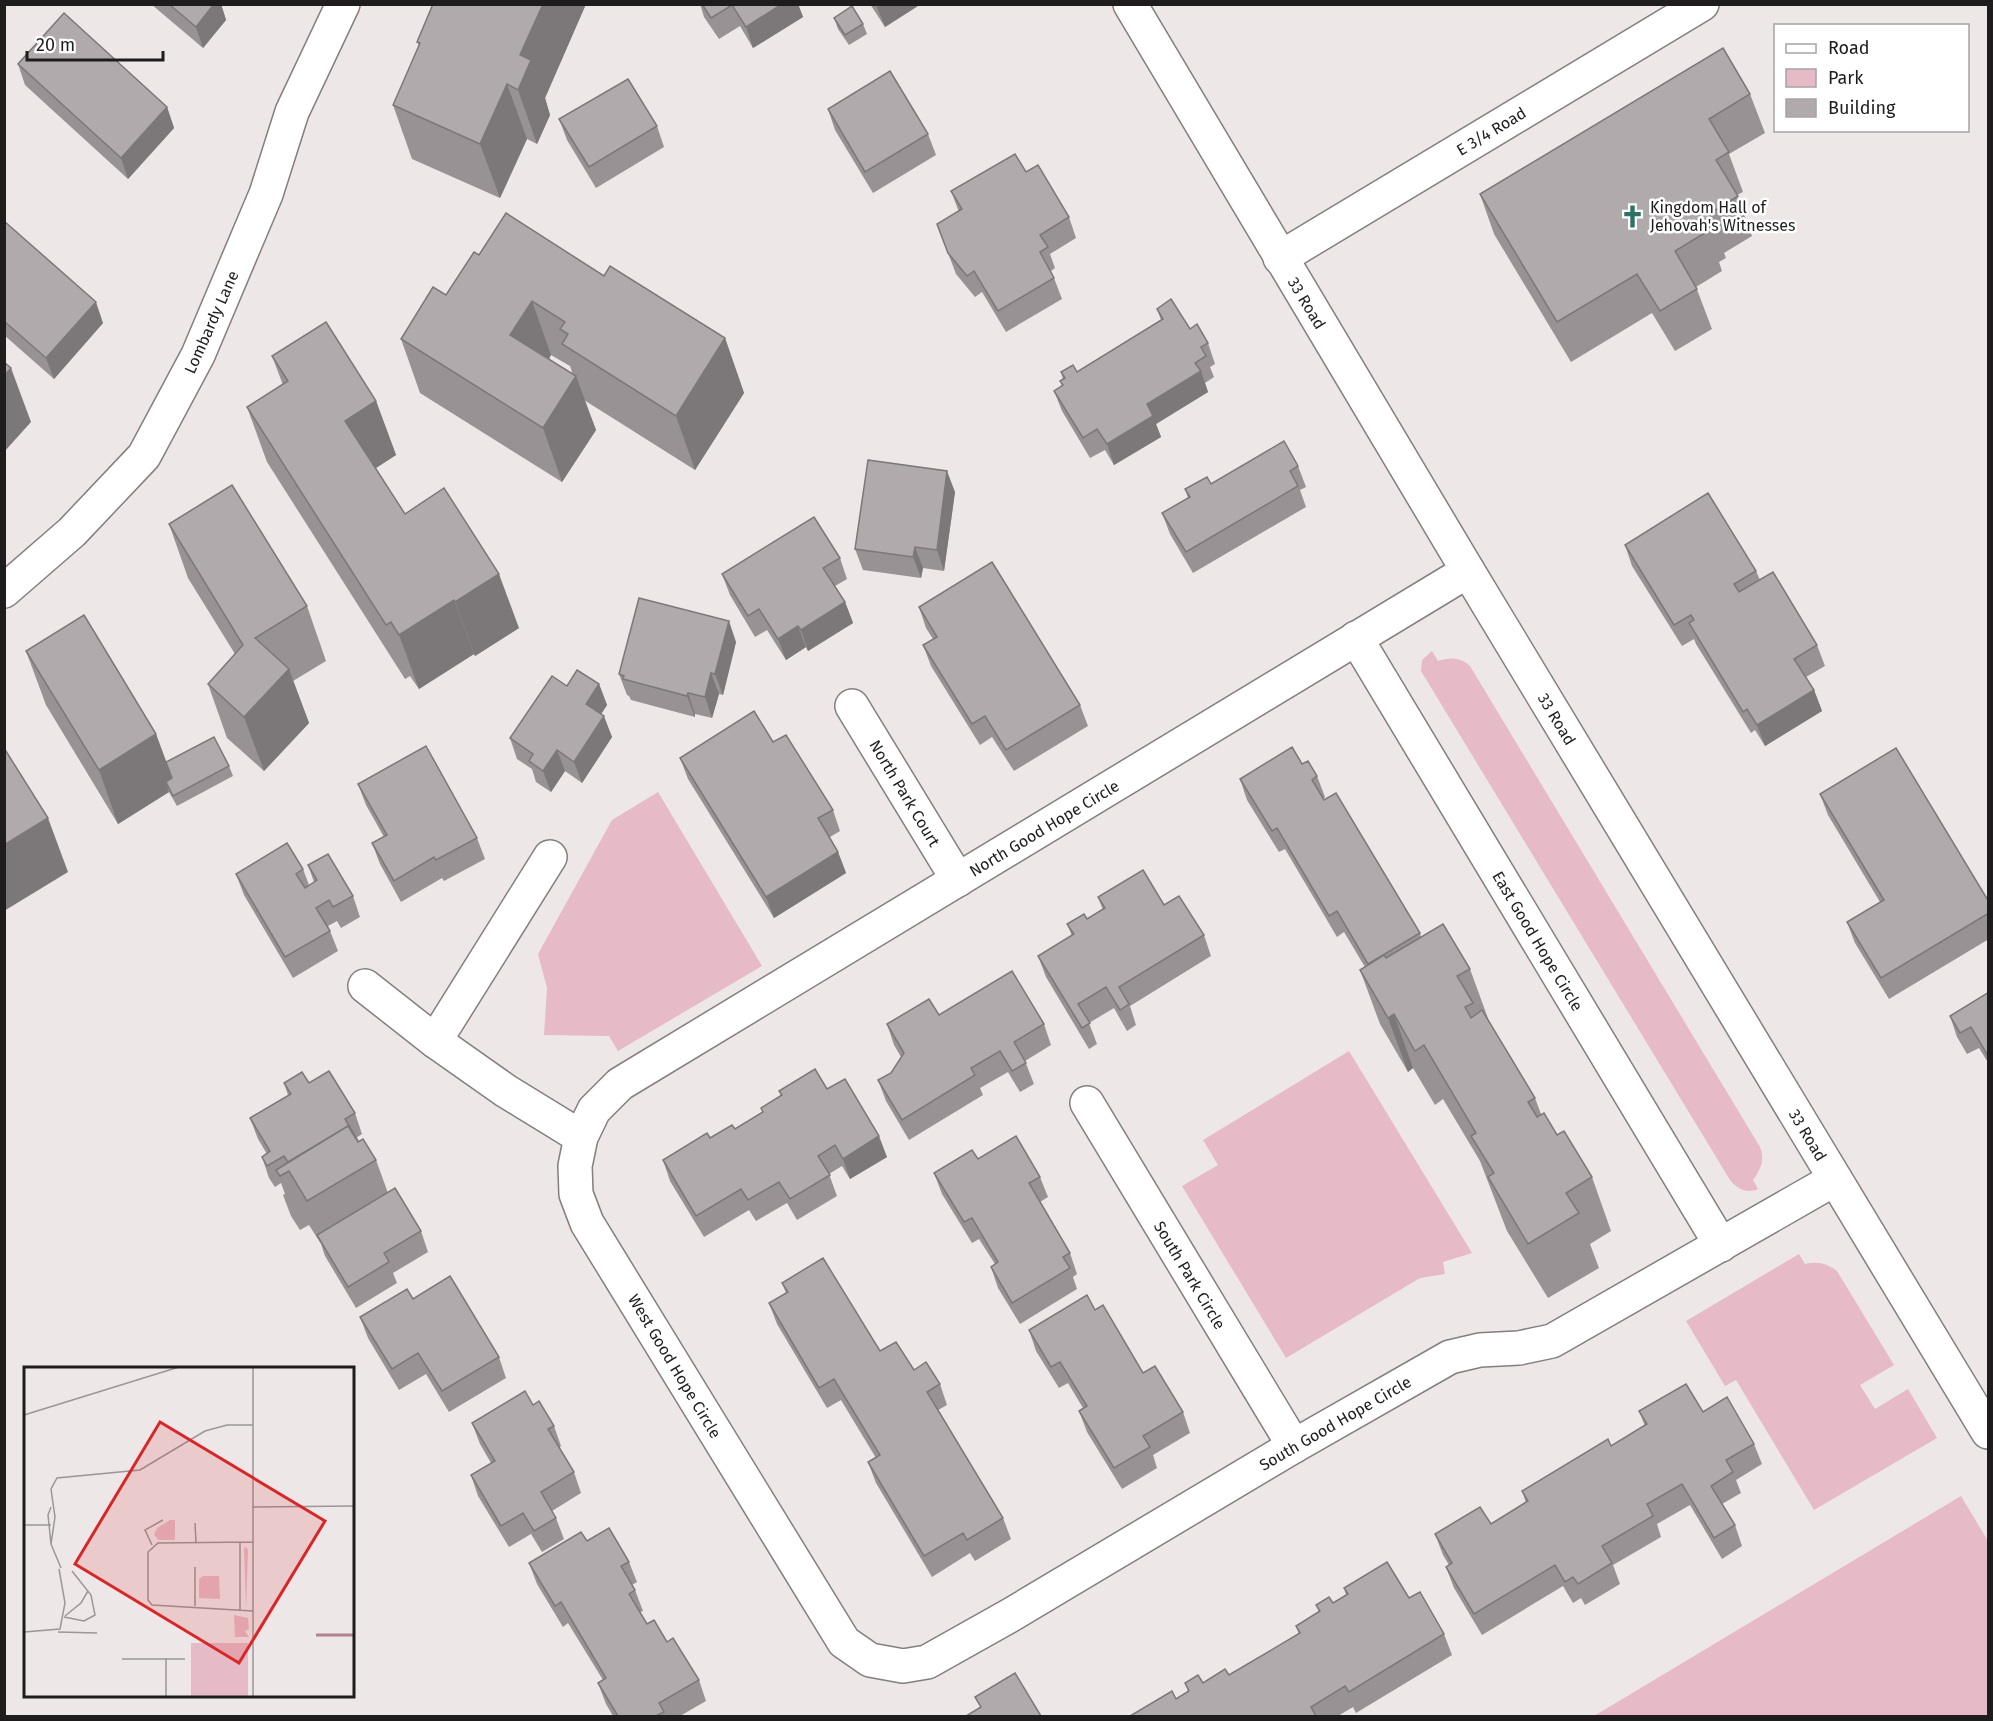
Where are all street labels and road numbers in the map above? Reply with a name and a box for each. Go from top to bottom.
street label: E 3/4 Road [1453,103,1529,160]
street label: Lombardy Lane [180,268,243,377]
street label: 33 Road [1284,274,1329,333]
street label: 33 Road [1534,690,1579,749]
street label: North Park Court [865,737,944,850]
street label: North Good Hope Circle [966,776,1123,881]
street label: East Good Hope Circle [1488,868,1587,1015]
street label: 33 Road [1785,1106,1830,1165]
street label: South Park Circle [1150,1218,1229,1333]
street label: West Good Hope Circle [624,1291,725,1442]
street label: South Good Hope Circle [1256,1372,1415,1475]

